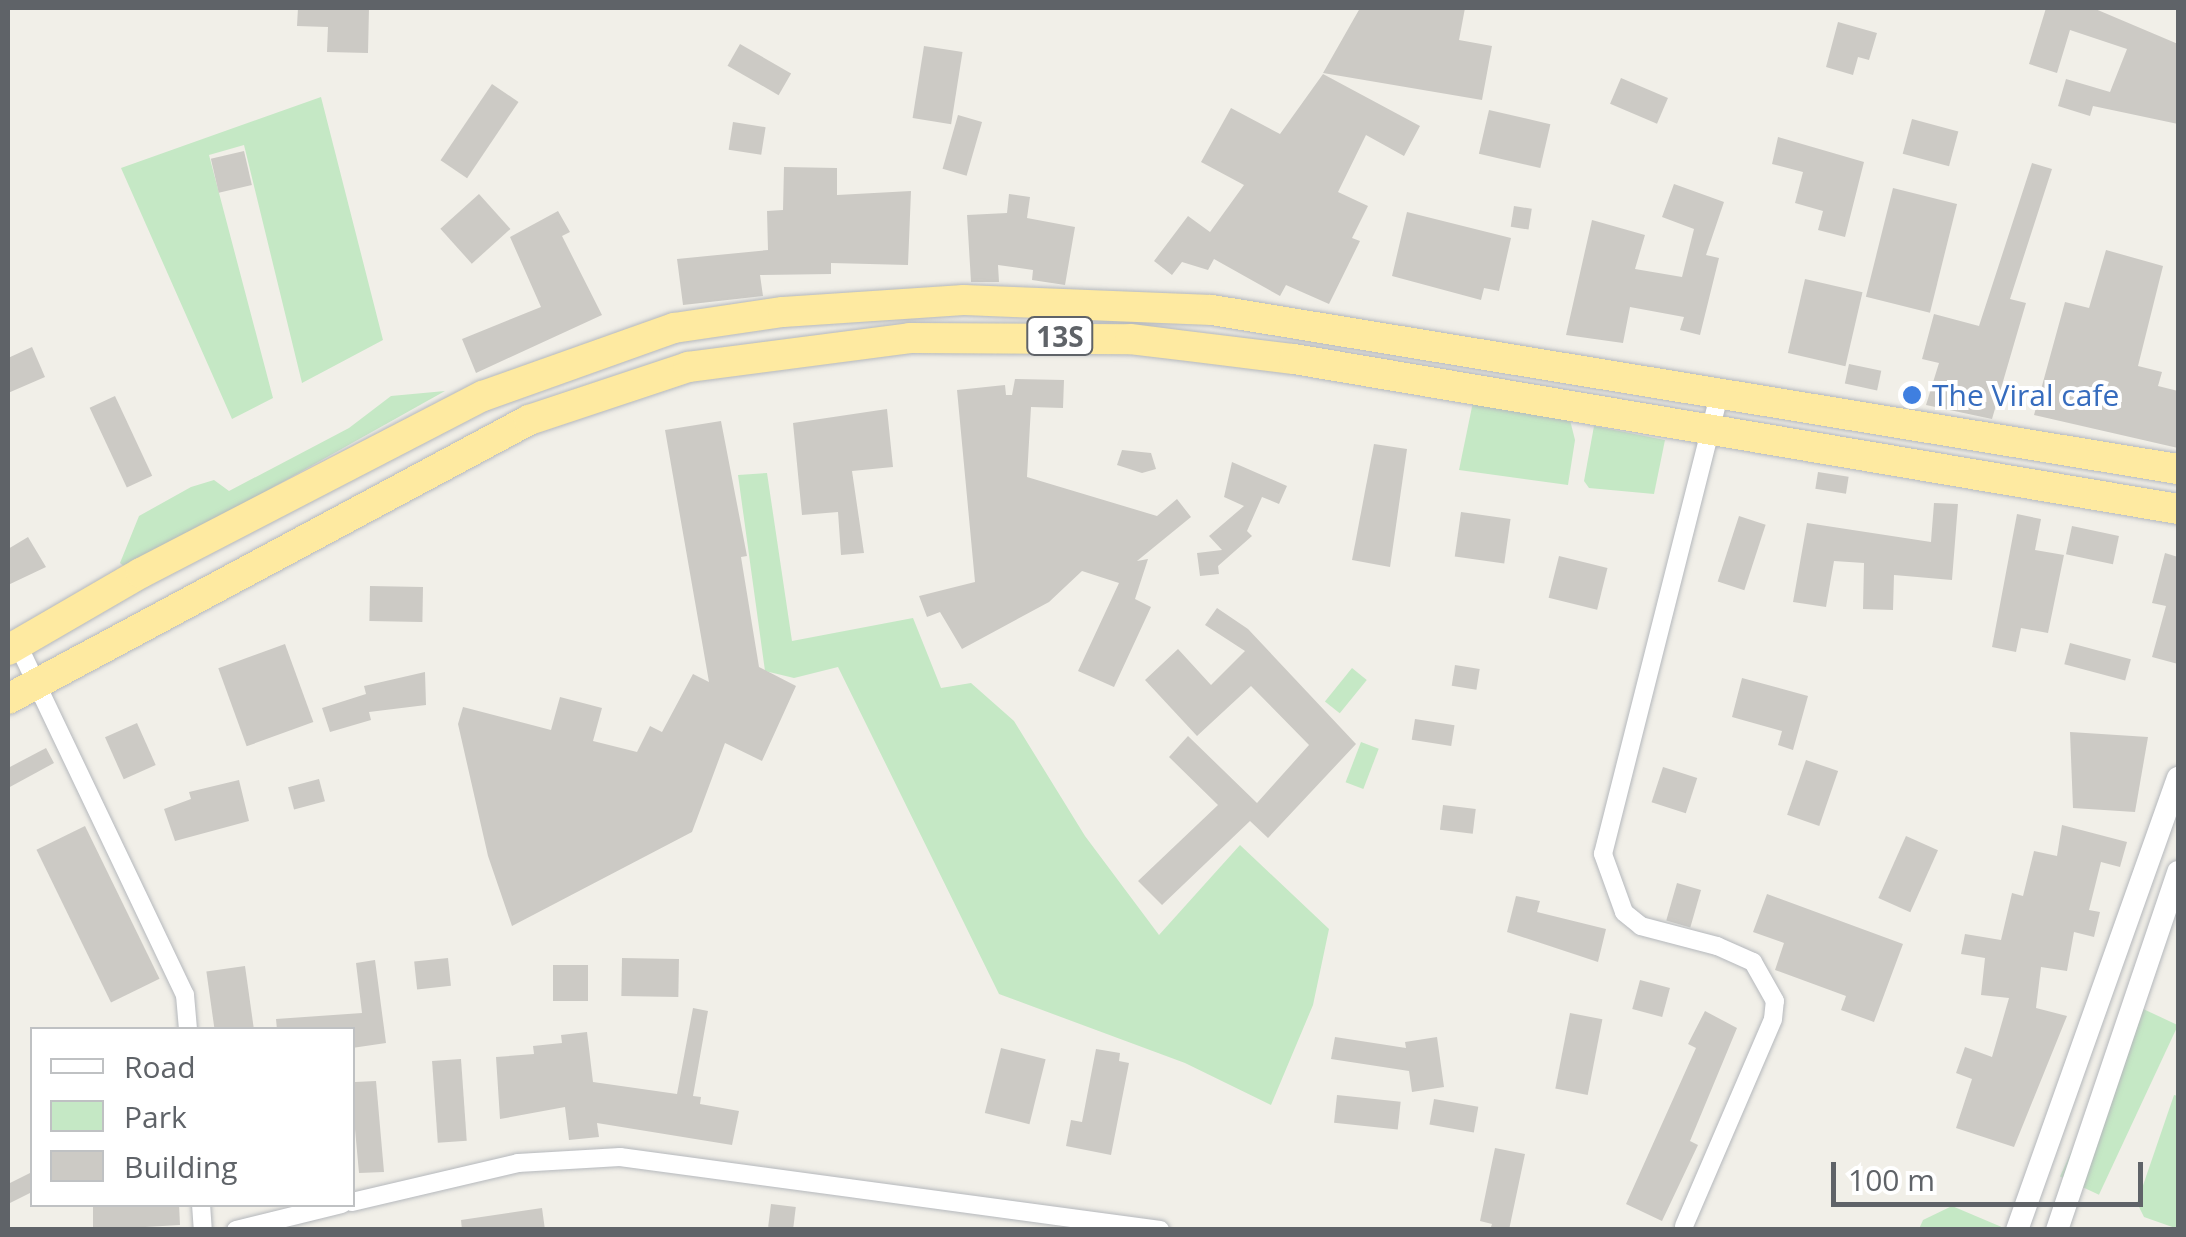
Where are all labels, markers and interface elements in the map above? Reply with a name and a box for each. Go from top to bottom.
road number: 13S [1025,313,1095,359]
place label: The Viral cafe [1932,377,2119,413]
marker: The Viral cafe [1901,384,1923,406]
legend [30,1027,355,1207]
text: Road [124,1046,196,1087]
text: Park [124,1096,187,1137]
scale bar [1836,1142,2148,1204]
text: Building [124,1146,238,1187]
text: 100 m [1848,1159,1935,1200]

